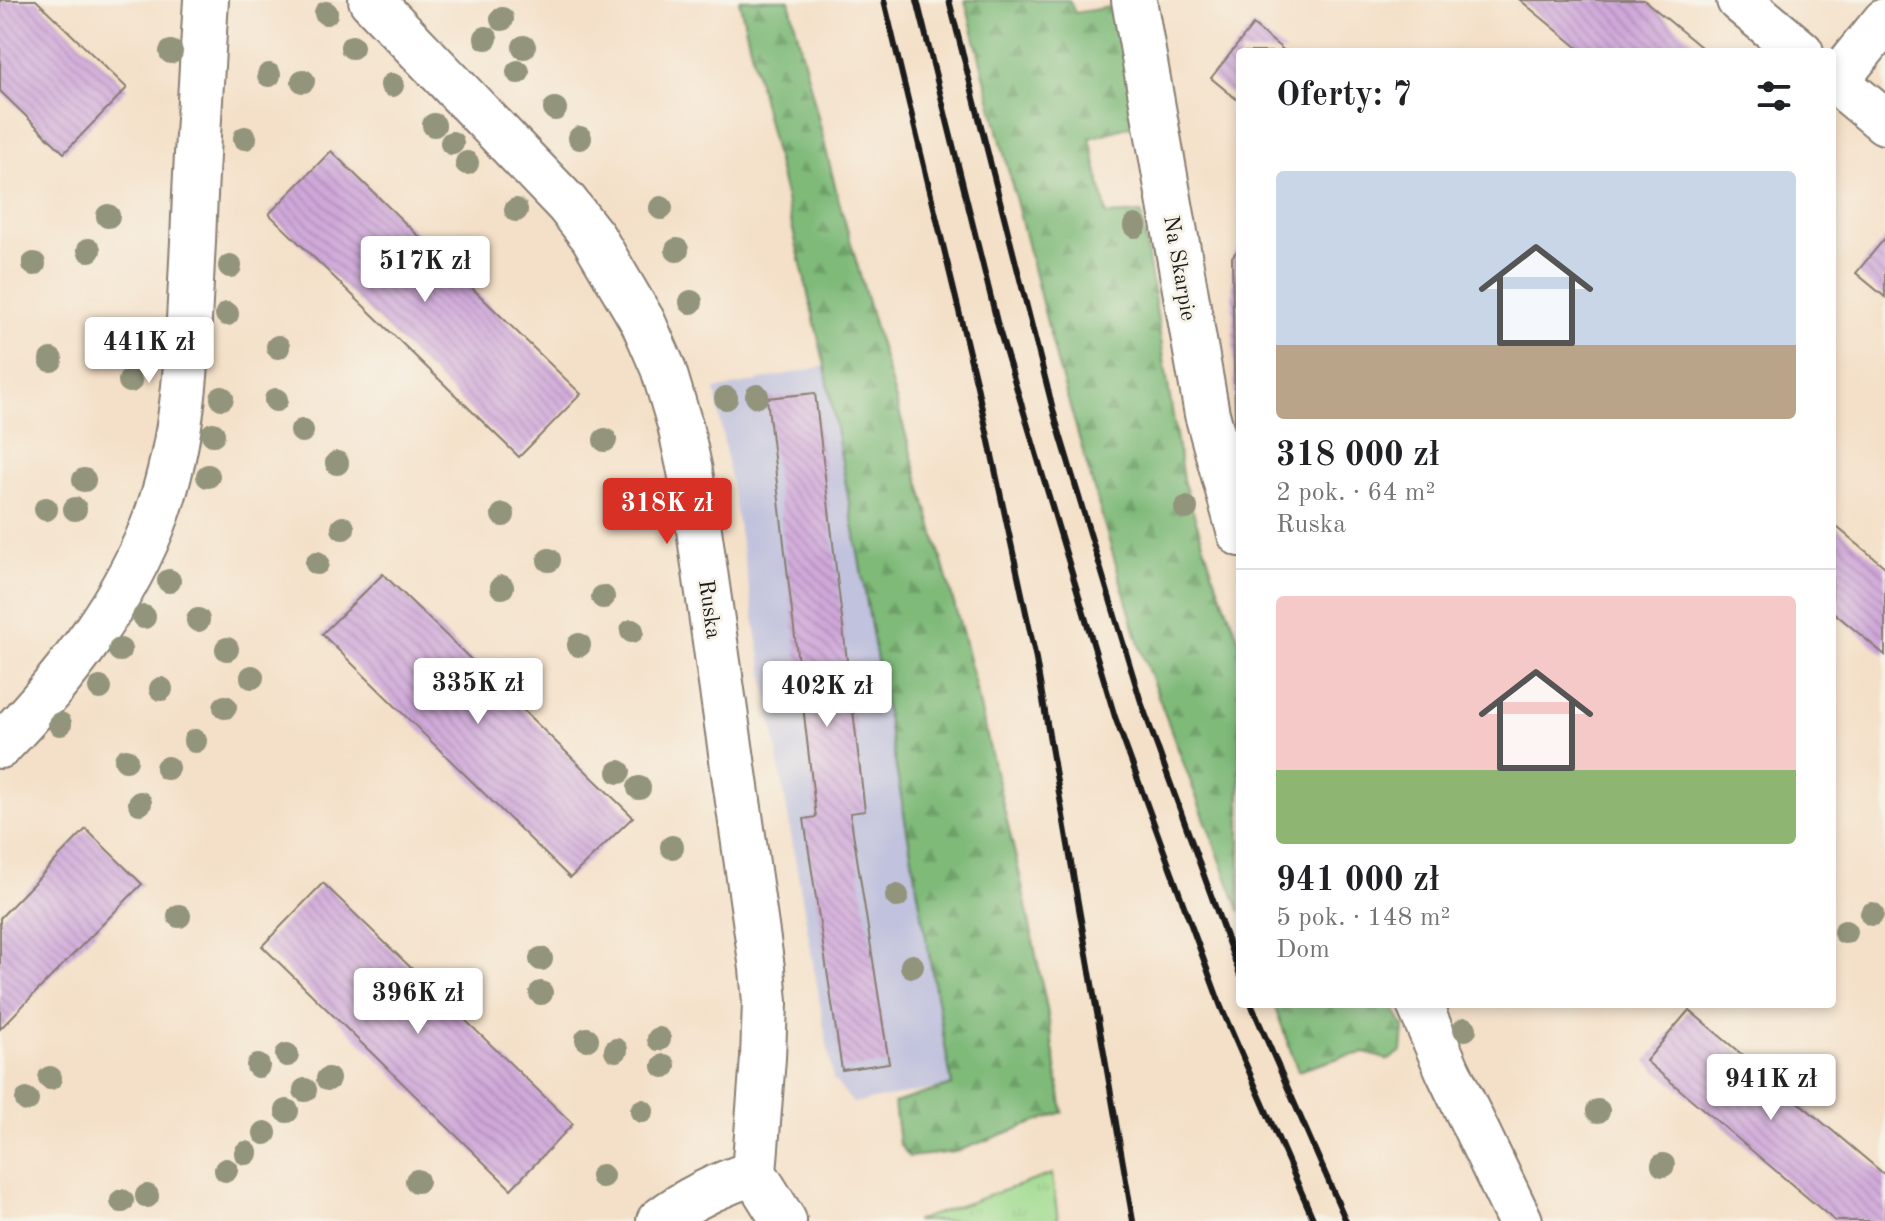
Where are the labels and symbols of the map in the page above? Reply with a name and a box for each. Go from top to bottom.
street label: Na Skarpie [1159,214,1199,323]
pin: 517K zł [351,236,499,304]
pin: 441K zł [75,317,223,385]
pin: 318K zł [593,478,741,546]
street label: Ruska [694,578,724,640]
pin: 335K zł [404,658,552,726]
pin: 402K zł [753,661,901,729]
pin: 396K zł [344,968,492,1036]
pin: 941K zł [1697,1054,1845,1122]

